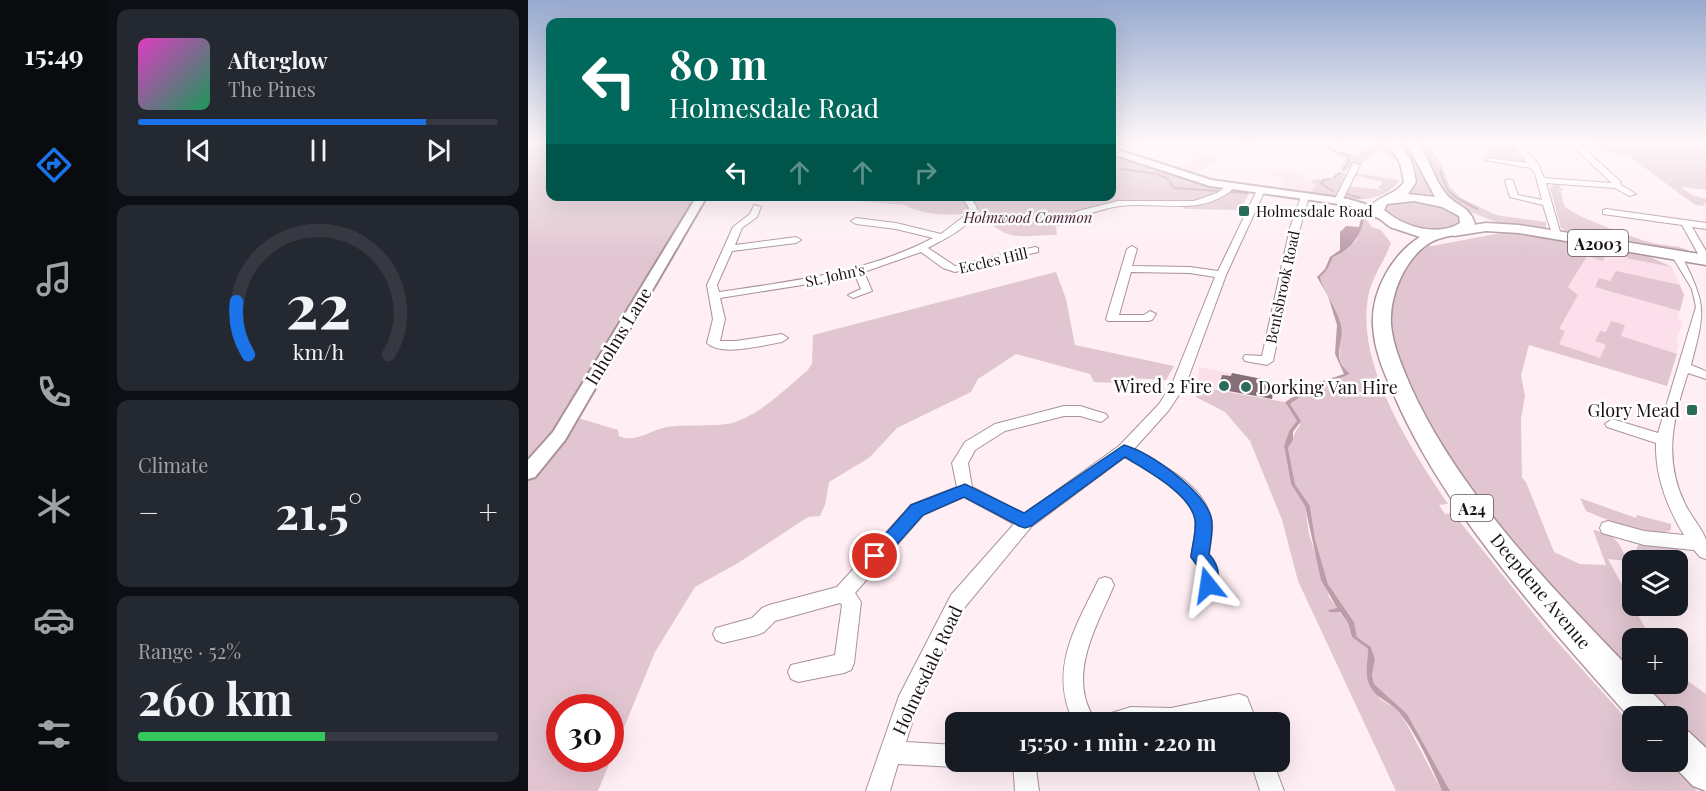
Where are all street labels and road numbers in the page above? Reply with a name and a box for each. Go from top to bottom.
street label: Bentsbrook Road [1260,228,1304,345]
road number: A2003 [1568,230,1628,256]
street label: Eccles Hill [957,242,1029,278]
street label: St. John's [803,259,867,291]
street label: Inholms Lane [579,283,657,389]
road number: A24 [1451,495,1493,521]
street label: Deepdene Avenue [1485,528,1597,654]
street label: Holmesdale Road [886,601,968,739]

